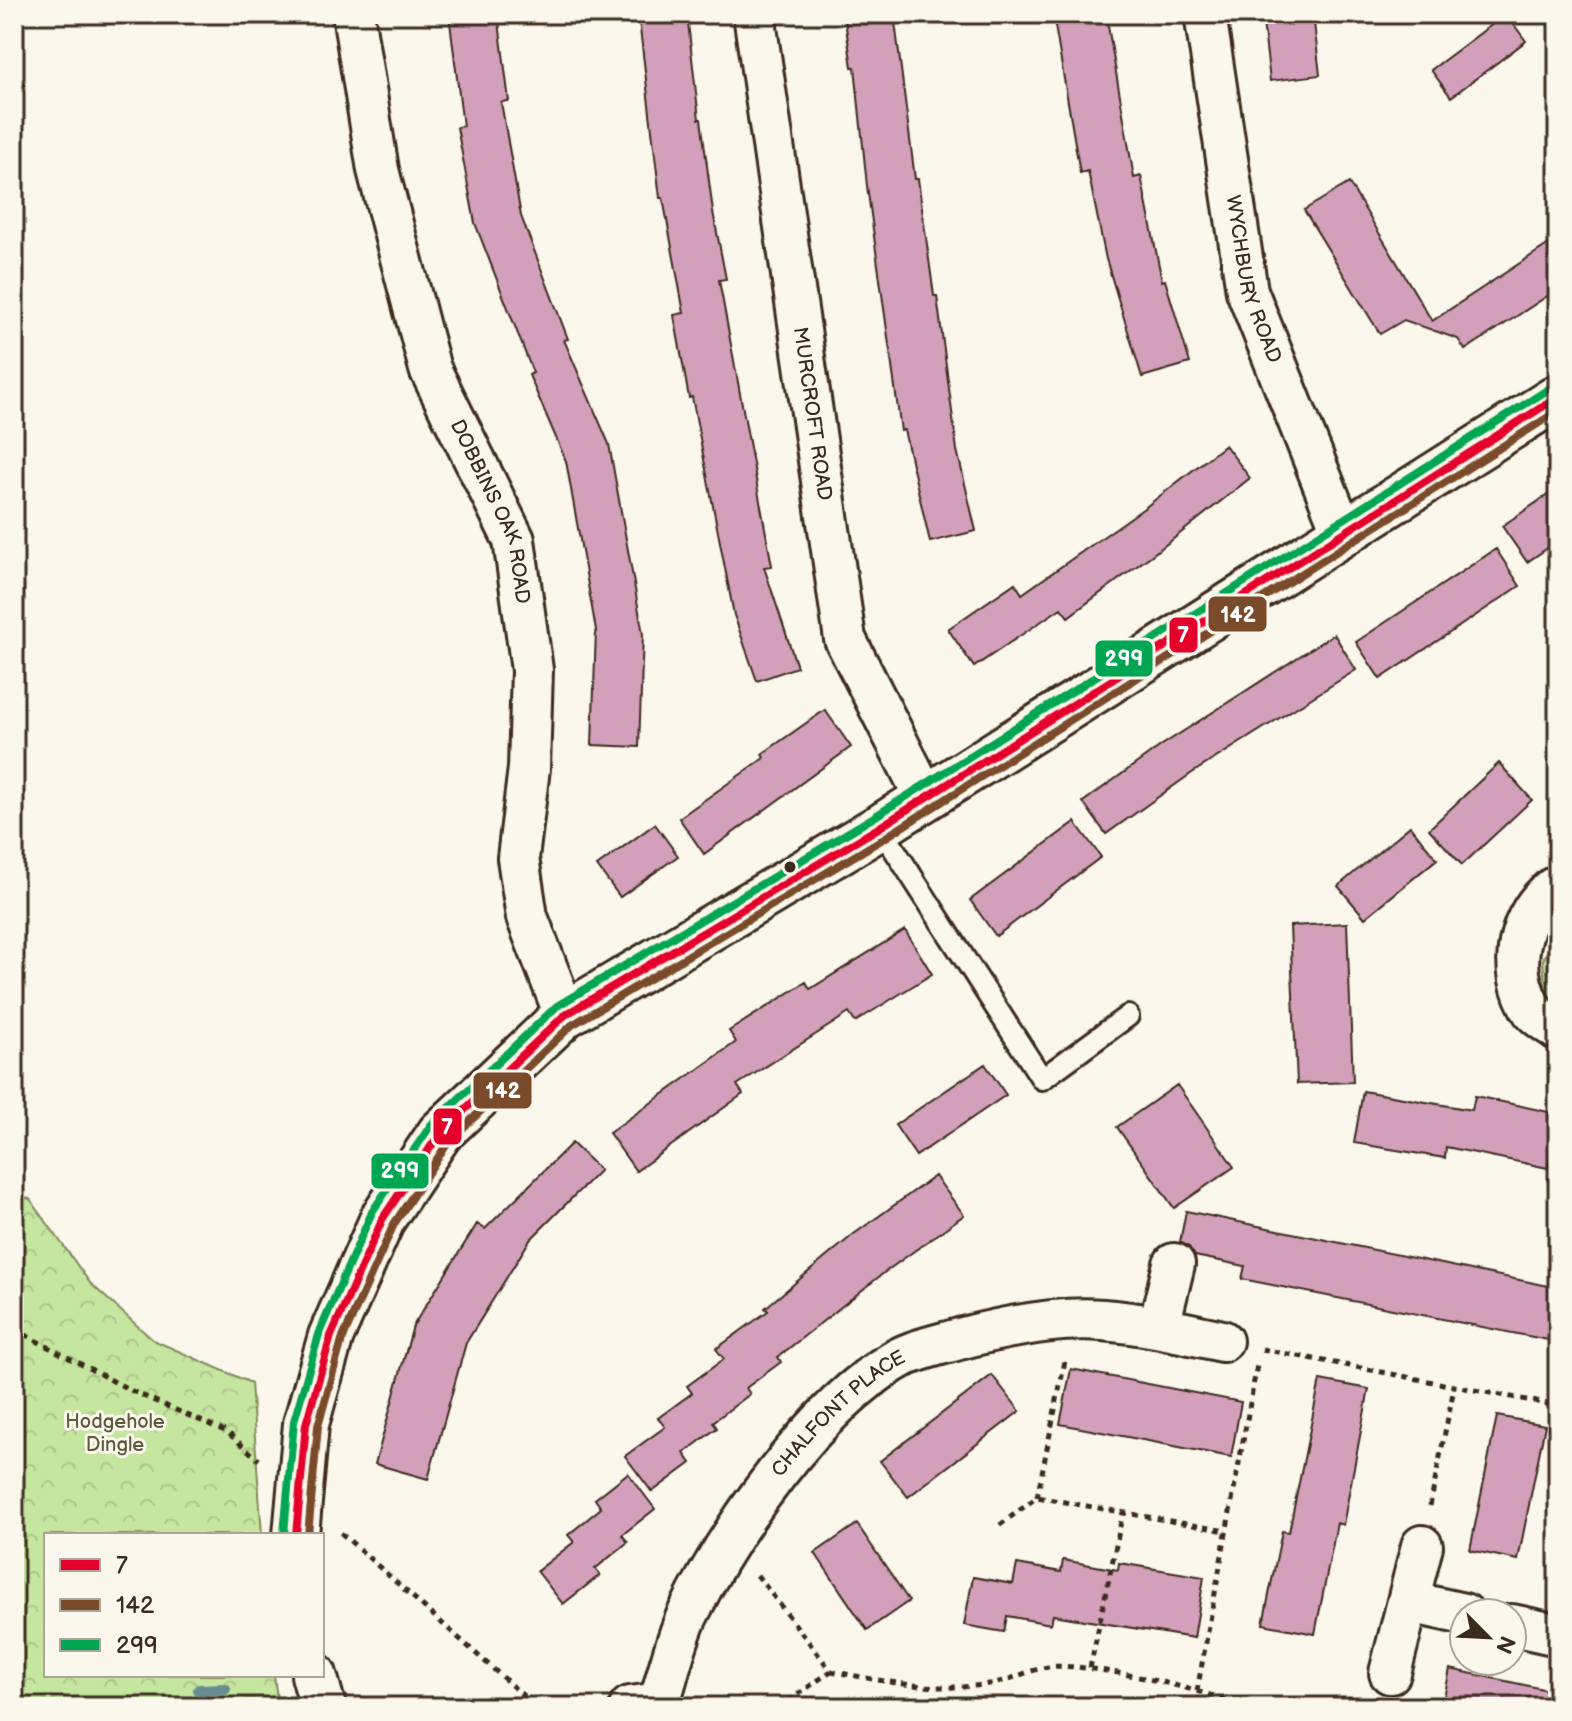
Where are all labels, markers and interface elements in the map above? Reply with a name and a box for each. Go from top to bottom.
street label: WYCHBURY ROAD [1221,194,1286,366]
street label: MURCROFT ROAD [788,326,837,502]
street label: DOBBINS OAK ROAD [445,416,535,605]
line badge: 142 [1207,595,1268,633]
text: 142 [1220,602,1256,629]
line badge: 7 [1168,616,1199,654]
text: 7 [1177,622,1189,649]
line badge: 299 [1094,639,1154,678]
text: 299 [1105,646,1143,673]
unlabelled marker [782,859,798,875]
line badge: 142 [472,1071,533,1110]
text: 142 [485,1078,521,1105]
line badge: 7 [432,1107,463,1146]
text: 7 [441,1114,453,1141]
line badge: 299 [370,1152,430,1190]
text: 299 [381,1158,419,1185]
street label: CHALFONT PLACE [767,1345,909,1482]
park label: Hodgehole Dingle [65,1410,165,1457]
legend [44,1533,324,1677]
text: 7 [116,1551,128,1580]
text: 142 [116,1591,154,1620]
north arrow [1448,1597,1528,1677]
text: 299 [116,1631,158,1660]
text: N [1489,1631,1521,1658]

